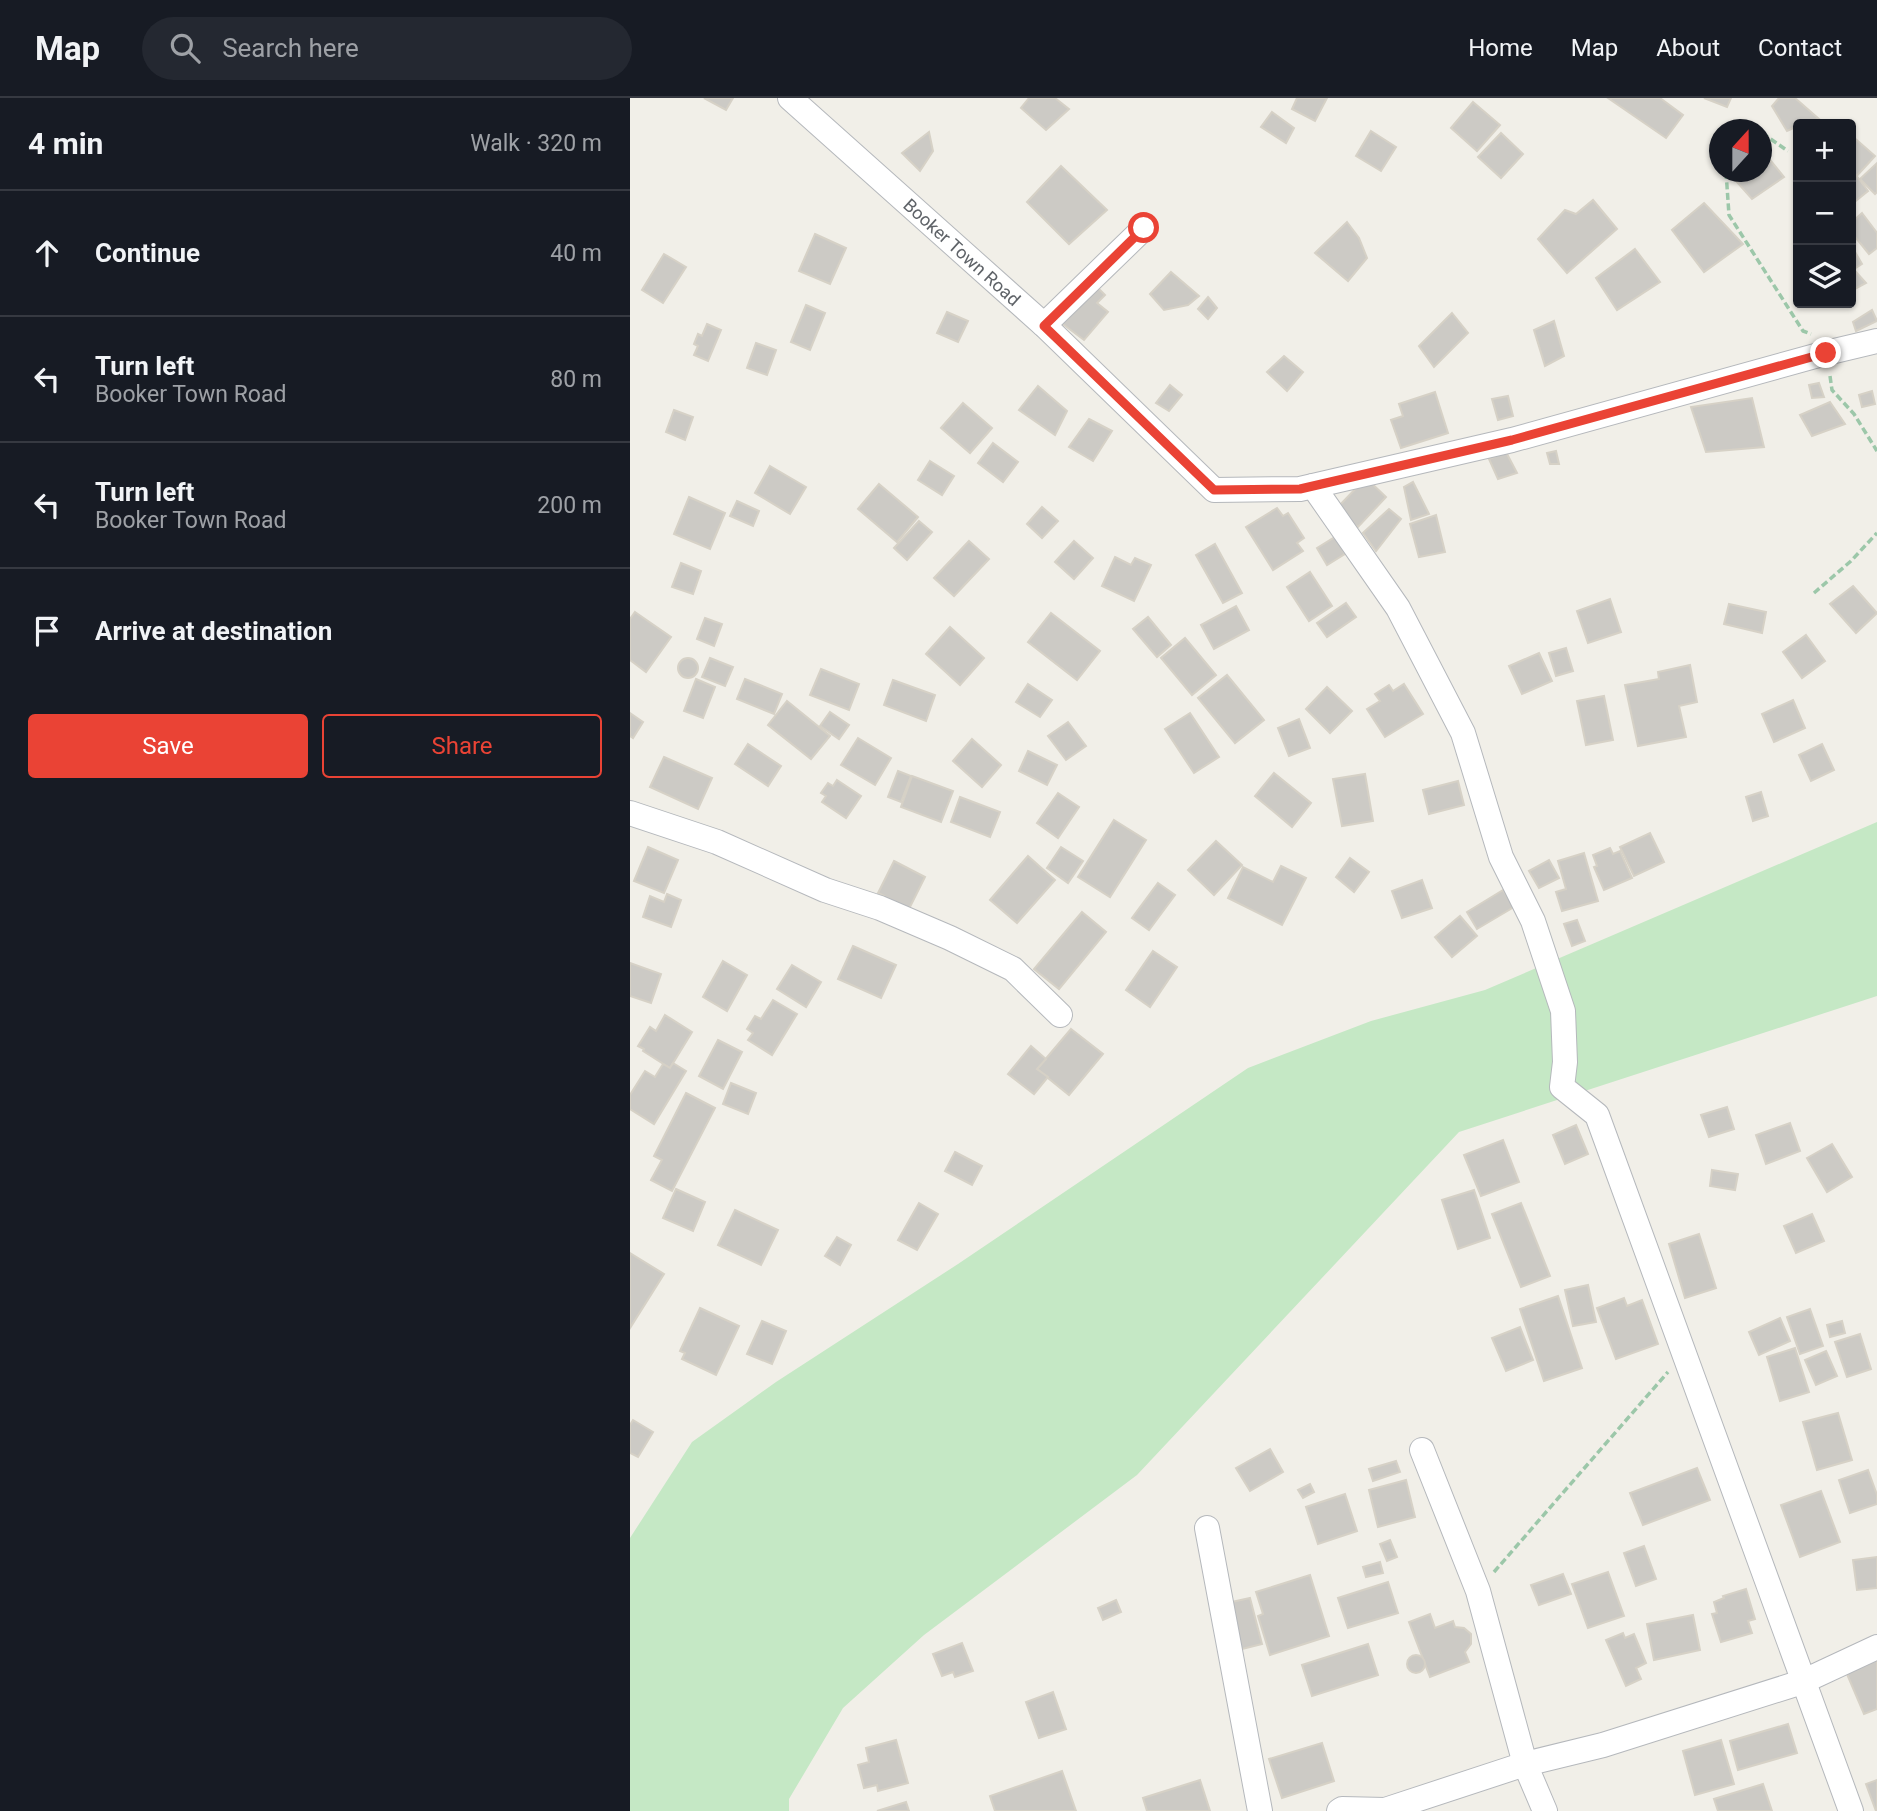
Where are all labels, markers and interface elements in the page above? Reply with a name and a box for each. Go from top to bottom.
search box [142,17,632,80]
text: Map [35,29,100,68]
icon: search [166,29,204,67]
text: Search here [222,33,359,63]
text: Home [1468,34,1533,62]
text: Map [1571,34,1618,62]
text: About [1656,34,1720,62]
text: Contact [1758,34,1842,62]
north arrow [1709,119,1772,182]
map controls [1793,119,1856,308]
button: + [1793,119,1856,182]
text: 4 min [28,126,103,161]
text: Walk · 320 m [470,130,602,157]
button: − [1793,182,1856,245]
street label: Booker Town Road [899,194,1025,310]
route start [1128,212,1159,243]
icon: ahead [28,234,66,272]
text: Continue [95,238,200,268]
text: 40 m [550,240,602,267]
button: layers [1793,245,1856,308]
route end [1810,337,1841,368]
text: Turn left [95,351,194,381]
icon: left [28,360,66,398]
text: 80 m [550,366,602,393]
text: Booker Town Road [95,381,286,408]
text: Turn left [95,477,194,507]
icon: left [28,486,66,524]
text: 200 m [537,492,602,519]
text: Booker Town Road [95,507,286,534]
icon: arrive [28,612,66,650]
text: Arrive at destination [95,616,332,646]
button: Save [28,714,308,778]
button: Share [322,714,602,778]

